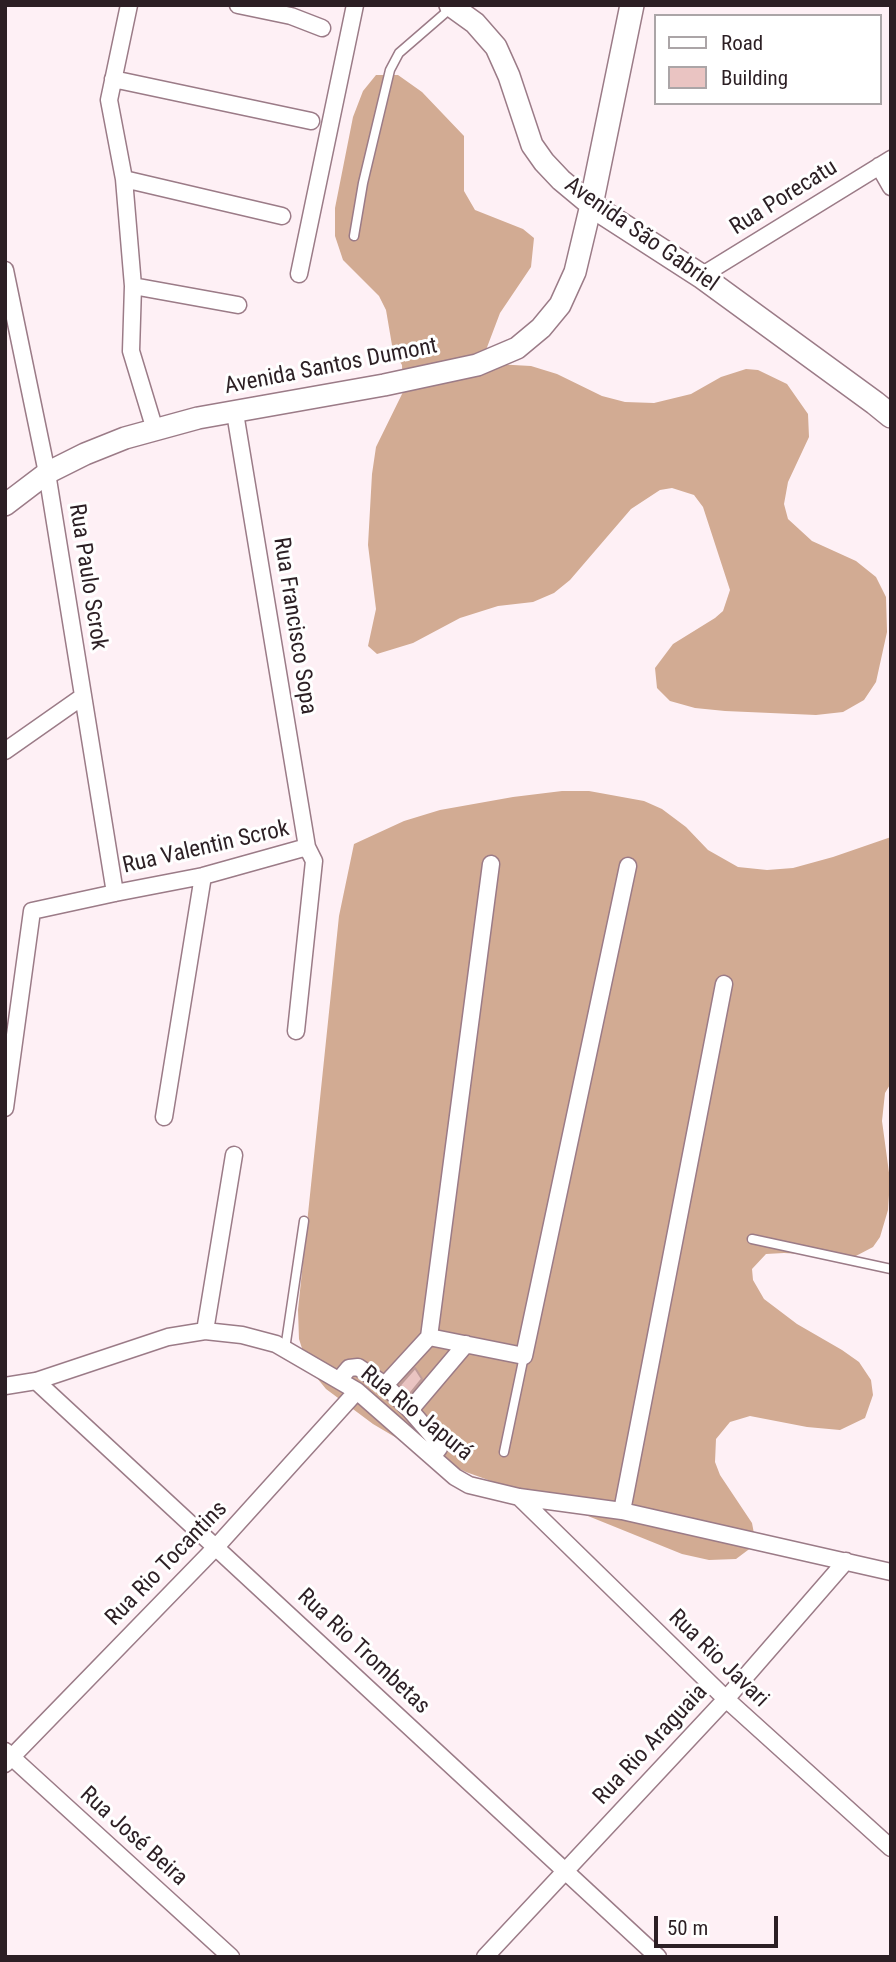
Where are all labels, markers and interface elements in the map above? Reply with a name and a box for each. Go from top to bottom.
legend [654,14,882,105]
text: Road [721,31,763,55]
text: Building [721,66,788,90]
street label: Rua Porecatu [725,154,843,242]
street label: Avenida São Gabriel [559,172,723,298]
street label: Avenida Santos Dumont [222,333,440,401]
street label: Rua Paulo Scrok [62,502,112,652]
street label: Rua Francisco Sopa [266,536,322,716]
street label: Rua Valentin Scrok [120,815,292,881]
street label: Rua Rio Japurá [354,1360,478,1468]
street label: Rua Rio Tocantins [101,1496,233,1632]
street label: Rua Rio Trombetas [291,1584,435,1720]
street label: Rua Rio Javari [662,1604,774,1714]
street label: Rua Rio Araguaia [588,1679,714,1811]
street label: Rua José Beira [74,1782,192,1892]
scale bar [658,1902,782,1946]
text: 50 m [667,1916,708,1940]

